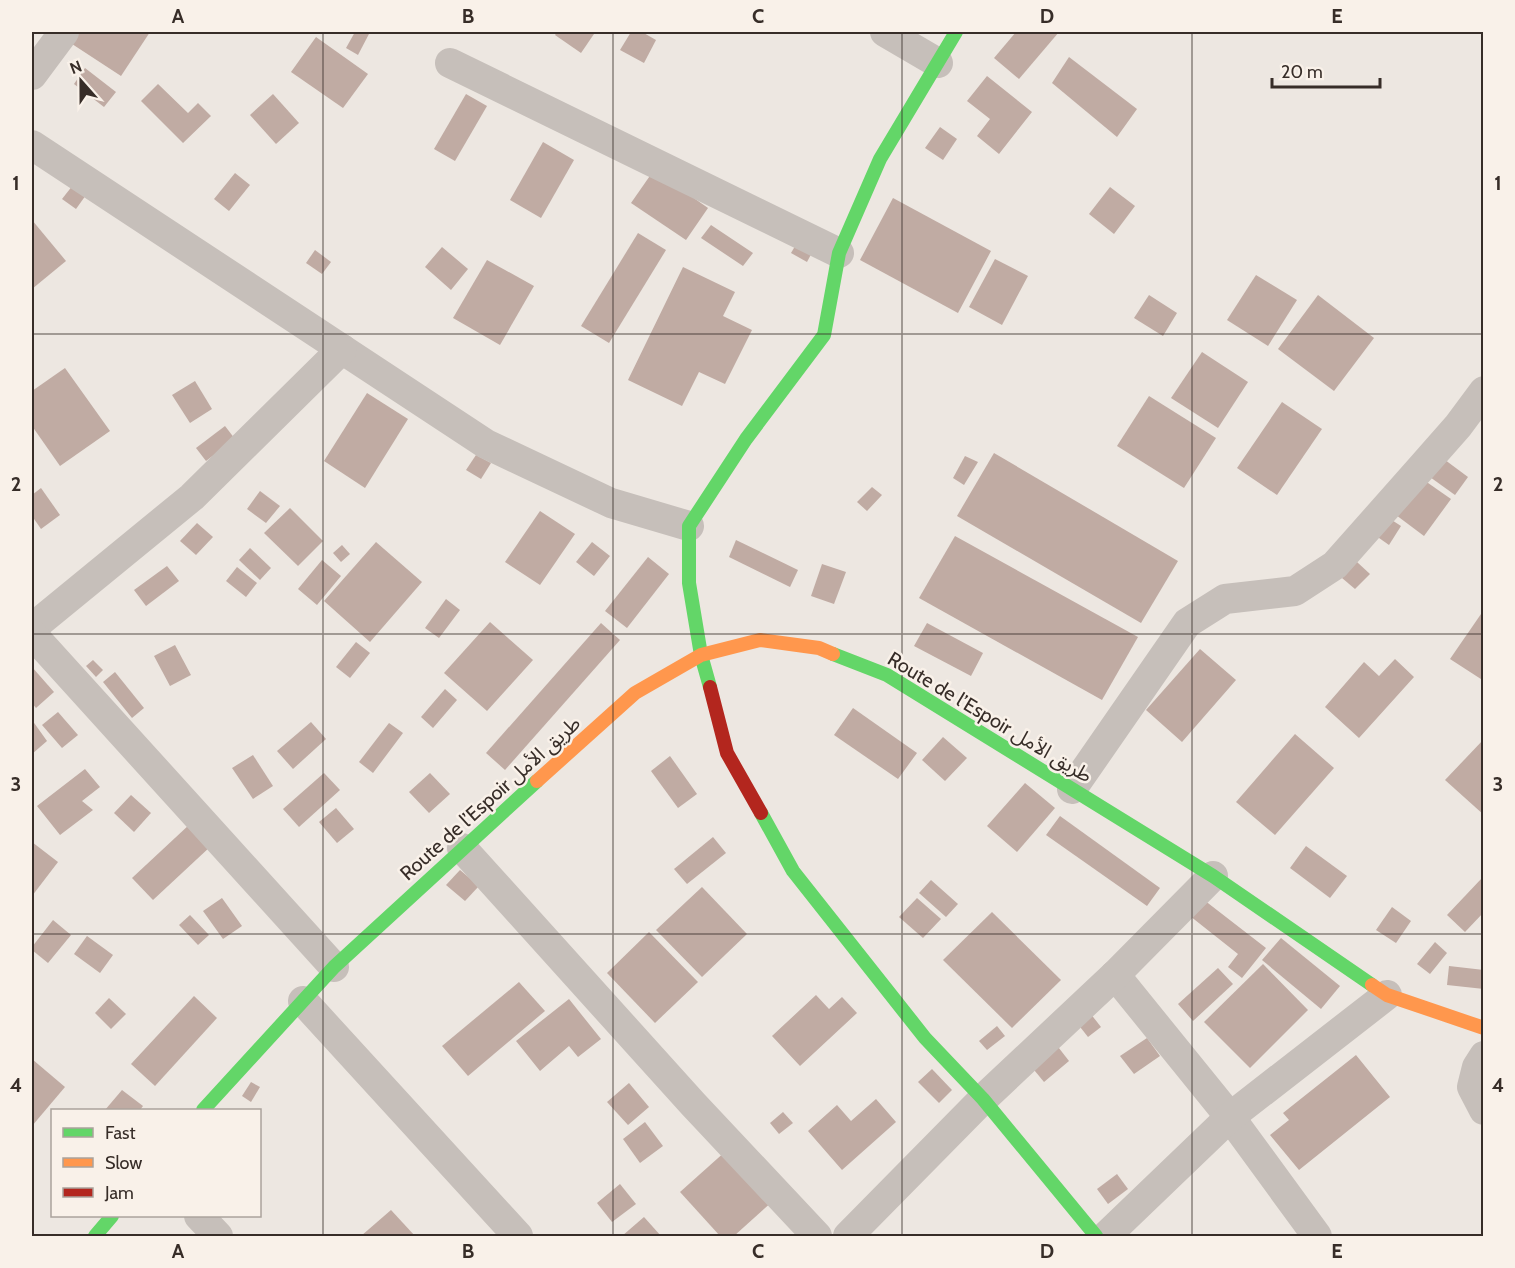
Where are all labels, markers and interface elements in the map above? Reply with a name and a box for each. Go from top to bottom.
text: A [172,4,185,28]
text: B [462,4,474,28]
text: C [752,4,764,28]
text: D [1040,4,1054,28]
text: E [1331,4,1343,28]
north arrow [51,51,111,111]
scale bar [1272,51,1380,89]
text: N [67,57,84,78]
text: 20 m [1281,61,1323,83]
text: 1 [12,171,20,195]
text: 1 [1494,171,1502,195]
text: 2 [11,472,21,496]
text: 2 [1493,472,1503,496]
street label: Route de l’Espoir طريق الأمل [883,646,1097,788]
street label: Route de l’Espoir طريق الأمل [395,711,586,886]
text: 3 [11,772,21,796]
text: 3 [1493,772,1503,796]
text: 4 [10,1073,22,1097]
text: 4 [1492,1073,1504,1097]
legend [51,1109,261,1217]
text: Fast [105,1122,136,1144]
text: Slow [105,1152,142,1174]
text: Jam [104,1182,134,1204]
text: A [172,1239,185,1263]
text: B [462,1239,474,1263]
text: C [752,1239,764,1263]
text: D [1040,1239,1054,1263]
text: E [1331,1239,1343,1263]

